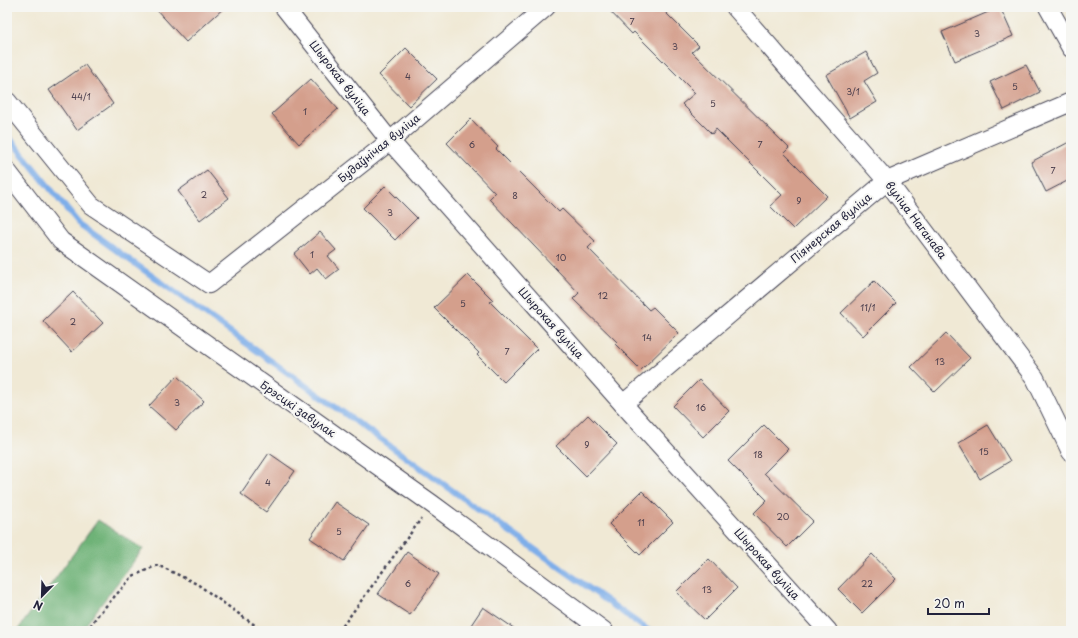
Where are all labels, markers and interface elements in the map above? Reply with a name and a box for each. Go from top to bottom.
house number: 7 [629,14,635,28]
house number: 3 [974,26,980,40]
street label: Шырокая вуліца [306,36,375,119]
house number: 3 [672,39,678,53]
house number: 4 [405,69,411,83]
house number: 5 [1012,79,1018,93]
house number: 3/1 [846,84,860,98]
house number: 44/1 [71,89,91,103]
house number: 5 [710,96,716,110]
house number: 1 [303,104,307,118]
street label: Будаўнічая вуліца [334,109,424,186]
house number: 6 [469,137,475,151]
house number: 7 [757,137,763,151]
house number: 7 [1050,163,1056,177]
street label: вуліца Наганава [881,177,951,262]
house number: 2 [201,187,207,201]
house number: 8 [512,188,518,202]
street label: Піянерская вуліца [786,188,875,267]
house number: 9 [796,193,802,207]
house number: 3 [387,205,393,219]
house number: 1 [310,247,314,261]
house number: 10 [556,250,567,264]
street label: Шырокая вуліца [515,283,588,362]
house number: 12 [598,288,608,302]
house number: 5 [460,296,466,310]
house number: 11/1 [860,300,876,314]
house number: 2 [70,314,76,328]
house number: 14 [642,330,652,344]
house number: 7 [504,344,510,358]
house number: 13 [935,354,945,368]
street label: Брэсцкі завулак [257,376,340,441]
house number: 3 [174,395,180,409]
house number: 16 [696,400,706,414]
house number: 9 [584,437,590,451]
house number: 15 [979,444,989,458]
house number: 18 [753,447,763,461]
house number: 4 [265,475,271,489]
house number: 20 [777,509,790,523]
house number: 11 [637,515,645,529]
house number: 5 [336,524,342,538]
street label: Шырокая вуліца [731,524,804,603]
north arrow [22,576,62,616]
house number: 6 [405,576,411,590]
house number: 22 [861,576,873,590]
house number: 13 [702,582,712,596]
scale bar [928,590,989,616]
text: 20 m [934,594,965,612]
text: N [30,596,45,615]

